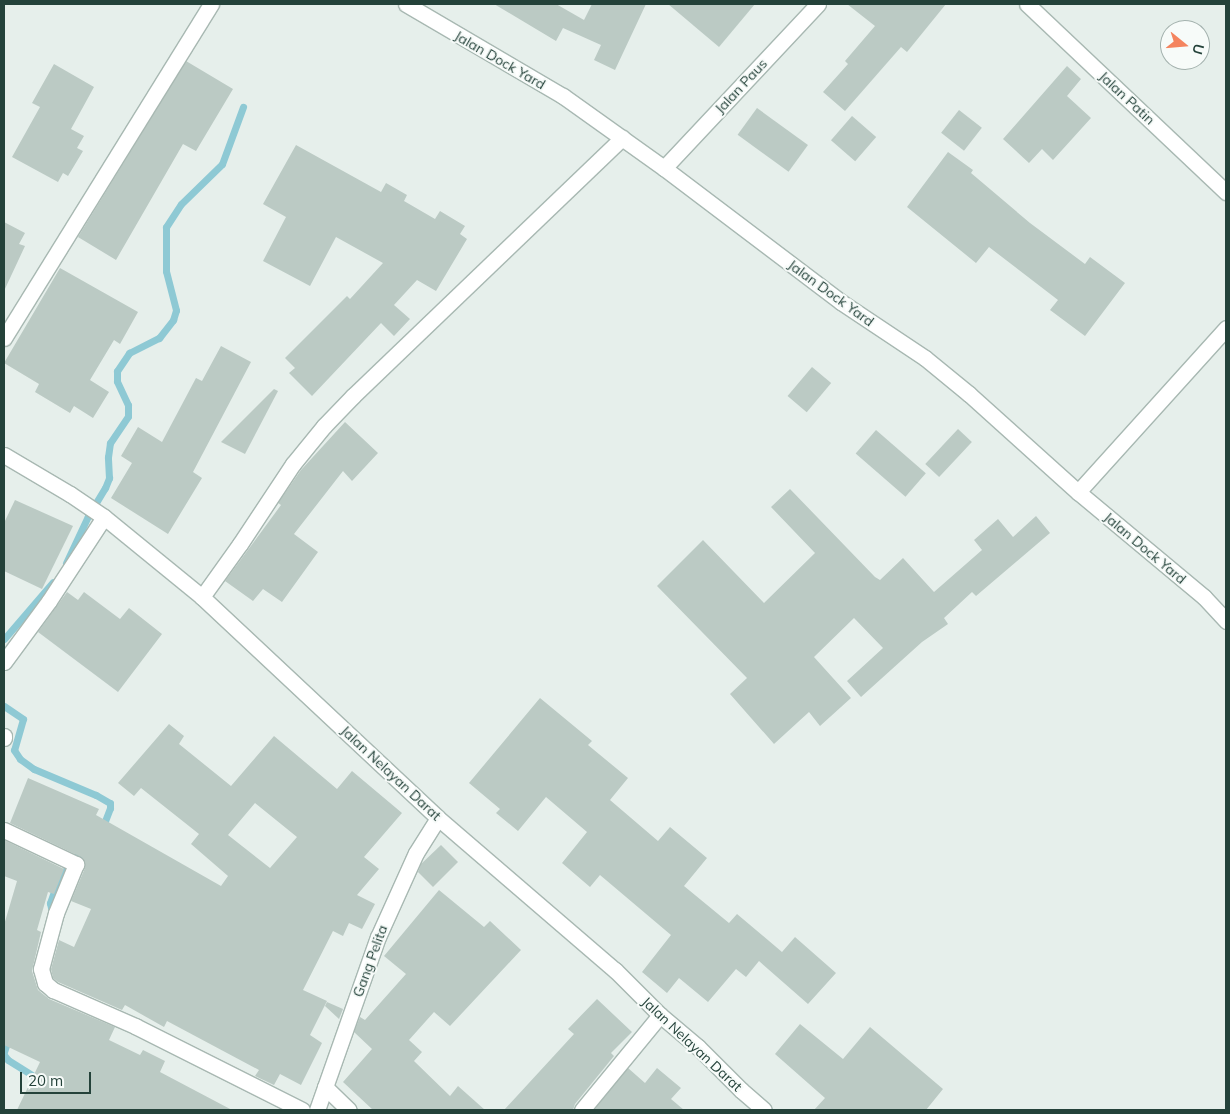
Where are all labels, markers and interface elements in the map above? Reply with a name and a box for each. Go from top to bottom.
north arrow [1160,20,1210,70]
street label: Jalan Dock Yard [452,27,548,93]
text: U [1188,42,1209,57]
street label: Jalan Paus [711,55,771,117]
street label: Jalan Patin [1096,68,1158,128]
street label: Jalan Dock Yard [785,256,877,330]
street label: Jalan Dock Yard [1101,509,1189,587]
street label: Jalan Nelayan Darat [337,722,445,824]
street label: Gang Pelita [349,923,391,999]
street label: Jalan Nelayan Darat [638,993,746,1095]
scale bar [22,1062,94,1094]
text: 20 m [28,1071,63,1090]

